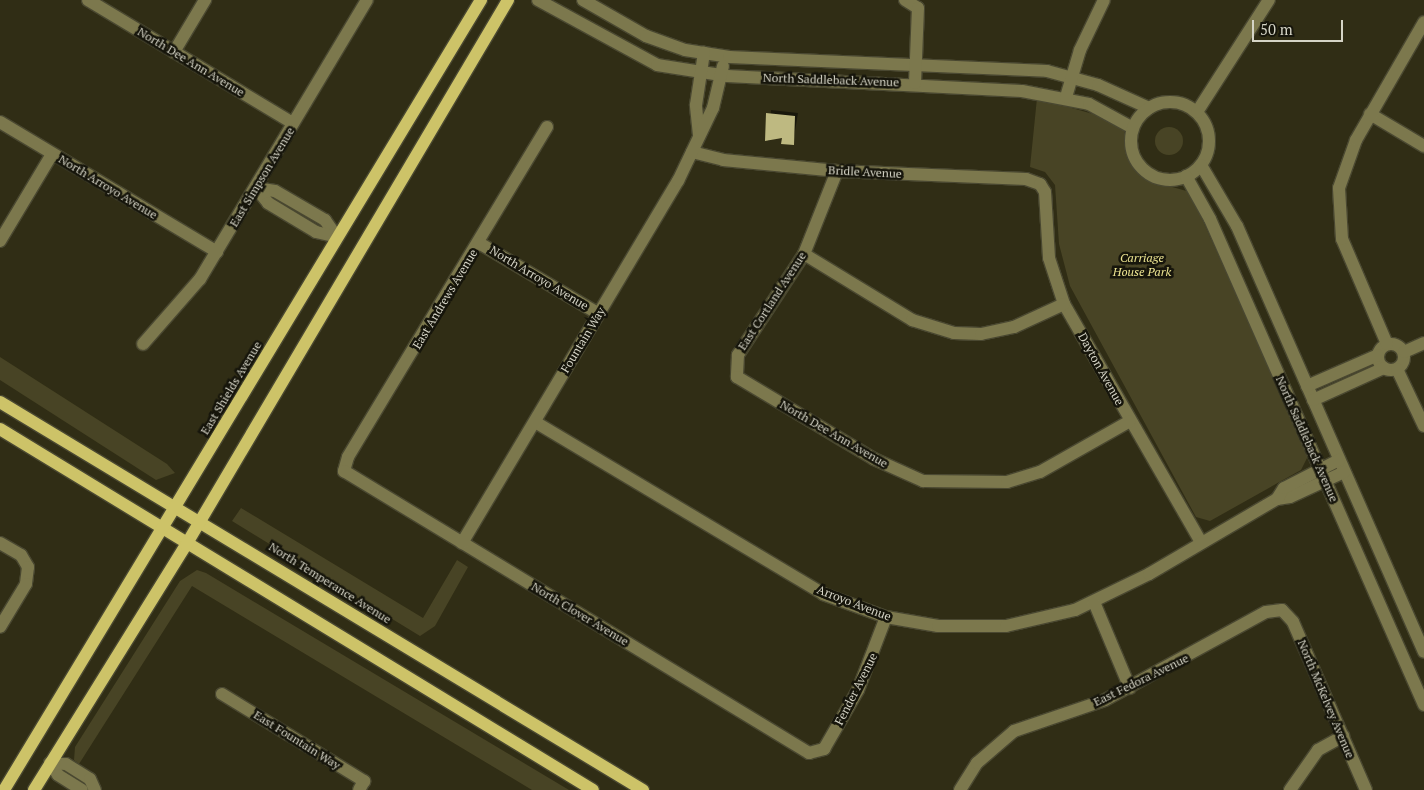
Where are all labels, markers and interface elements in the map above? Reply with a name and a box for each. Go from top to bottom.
scale bar [1254,10,1345,42]
text: 50 m [1260,19,1293,39]
street label: North Dee Ann Avenue [135,24,247,100]
street label: North Saddleback Avenue [763,70,899,90]
street label: East Simpson Avenue [226,124,298,230]
street label: North Arroyo Avenue [56,152,160,222]
street label: Bridle Avenue [828,163,902,181]
street label: North Arroyo Avenue [487,243,591,313]
street label: East Andrews Avenue [409,246,481,352]
street label: East Cortland Avenue [735,249,809,353]
park label: Carriage House Park [1113,251,1171,279]
street label: Fountain Way [558,305,608,375]
street label: Dayton Avenue [1075,330,1127,408]
street label: East Shields Avenue [197,339,265,437]
street label: North Saddleback Avenue [1273,374,1341,504]
street label: North Dee Ann Avenue [777,397,891,471]
street label: North Temperance Avenue [266,539,394,627]
street label: North Clover Avenue [529,579,631,649]
street label: Arroyo Avenue [815,582,893,624]
street label: North McKelvey Avenue [1295,638,1357,760]
street label: Fender Avenue [832,650,880,728]
street label: East Fedora Avenue [1091,651,1191,709]
street label: East Fountain Way [251,708,343,772]

